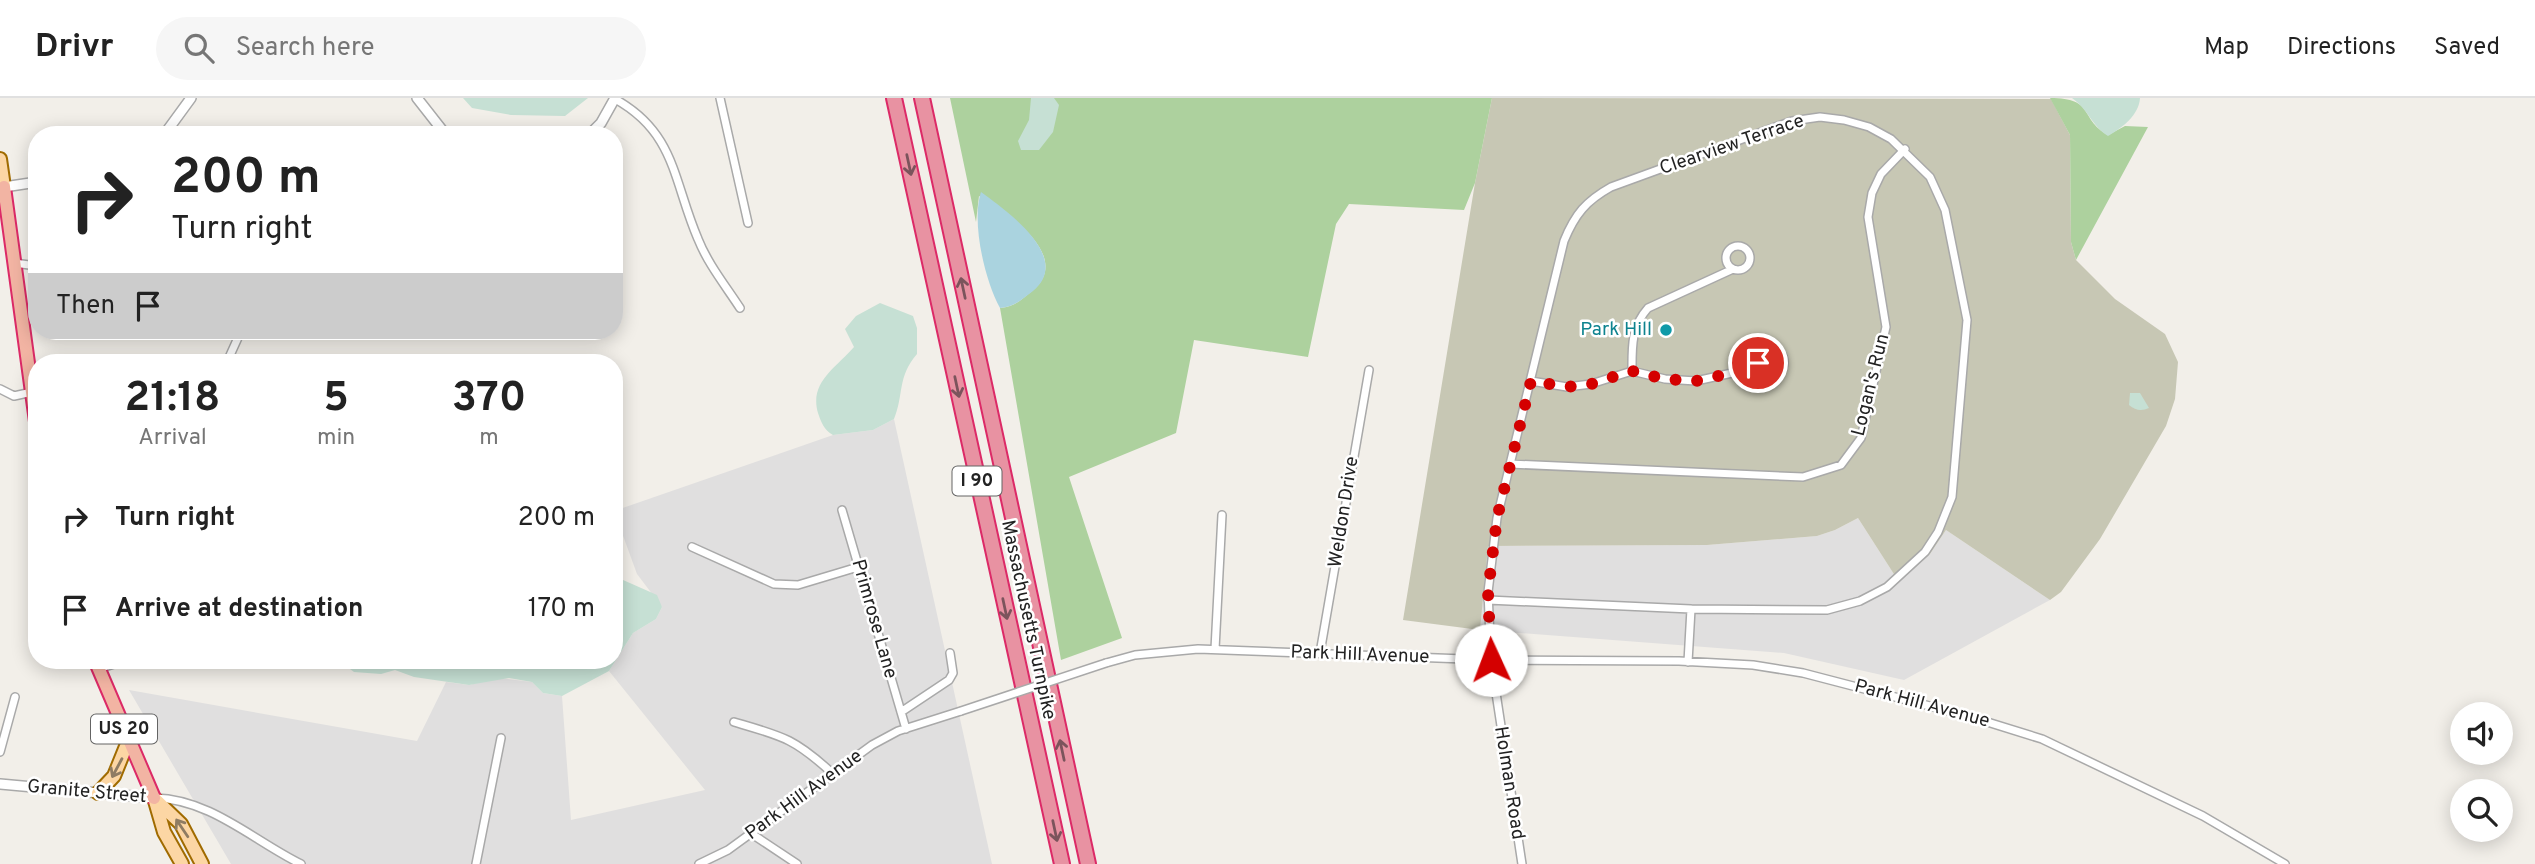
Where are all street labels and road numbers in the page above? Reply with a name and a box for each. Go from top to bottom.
street label: Clearview Terrace [1657,109,1807,181]
street label: Logan's Run [1847,331,1895,439]
street label: Weldon Drive [1323,455,1365,569]
road number: I 90 [953,466,1002,496]
street label: Massachusetts Turnpike [995,518,1061,722]
street label: Primrose Lane [845,556,903,682]
street label: Park Hill Avenue [1290,641,1430,669]
street label: Park Hill Avenue [1852,674,1992,734]
road number: US 20 [91,714,157,744]
street label: Holman Road [1488,725,1530,841]
street label: Park Hill Avenue [741,744,867,846]
street label: Granite Street [26,775,148,809]

